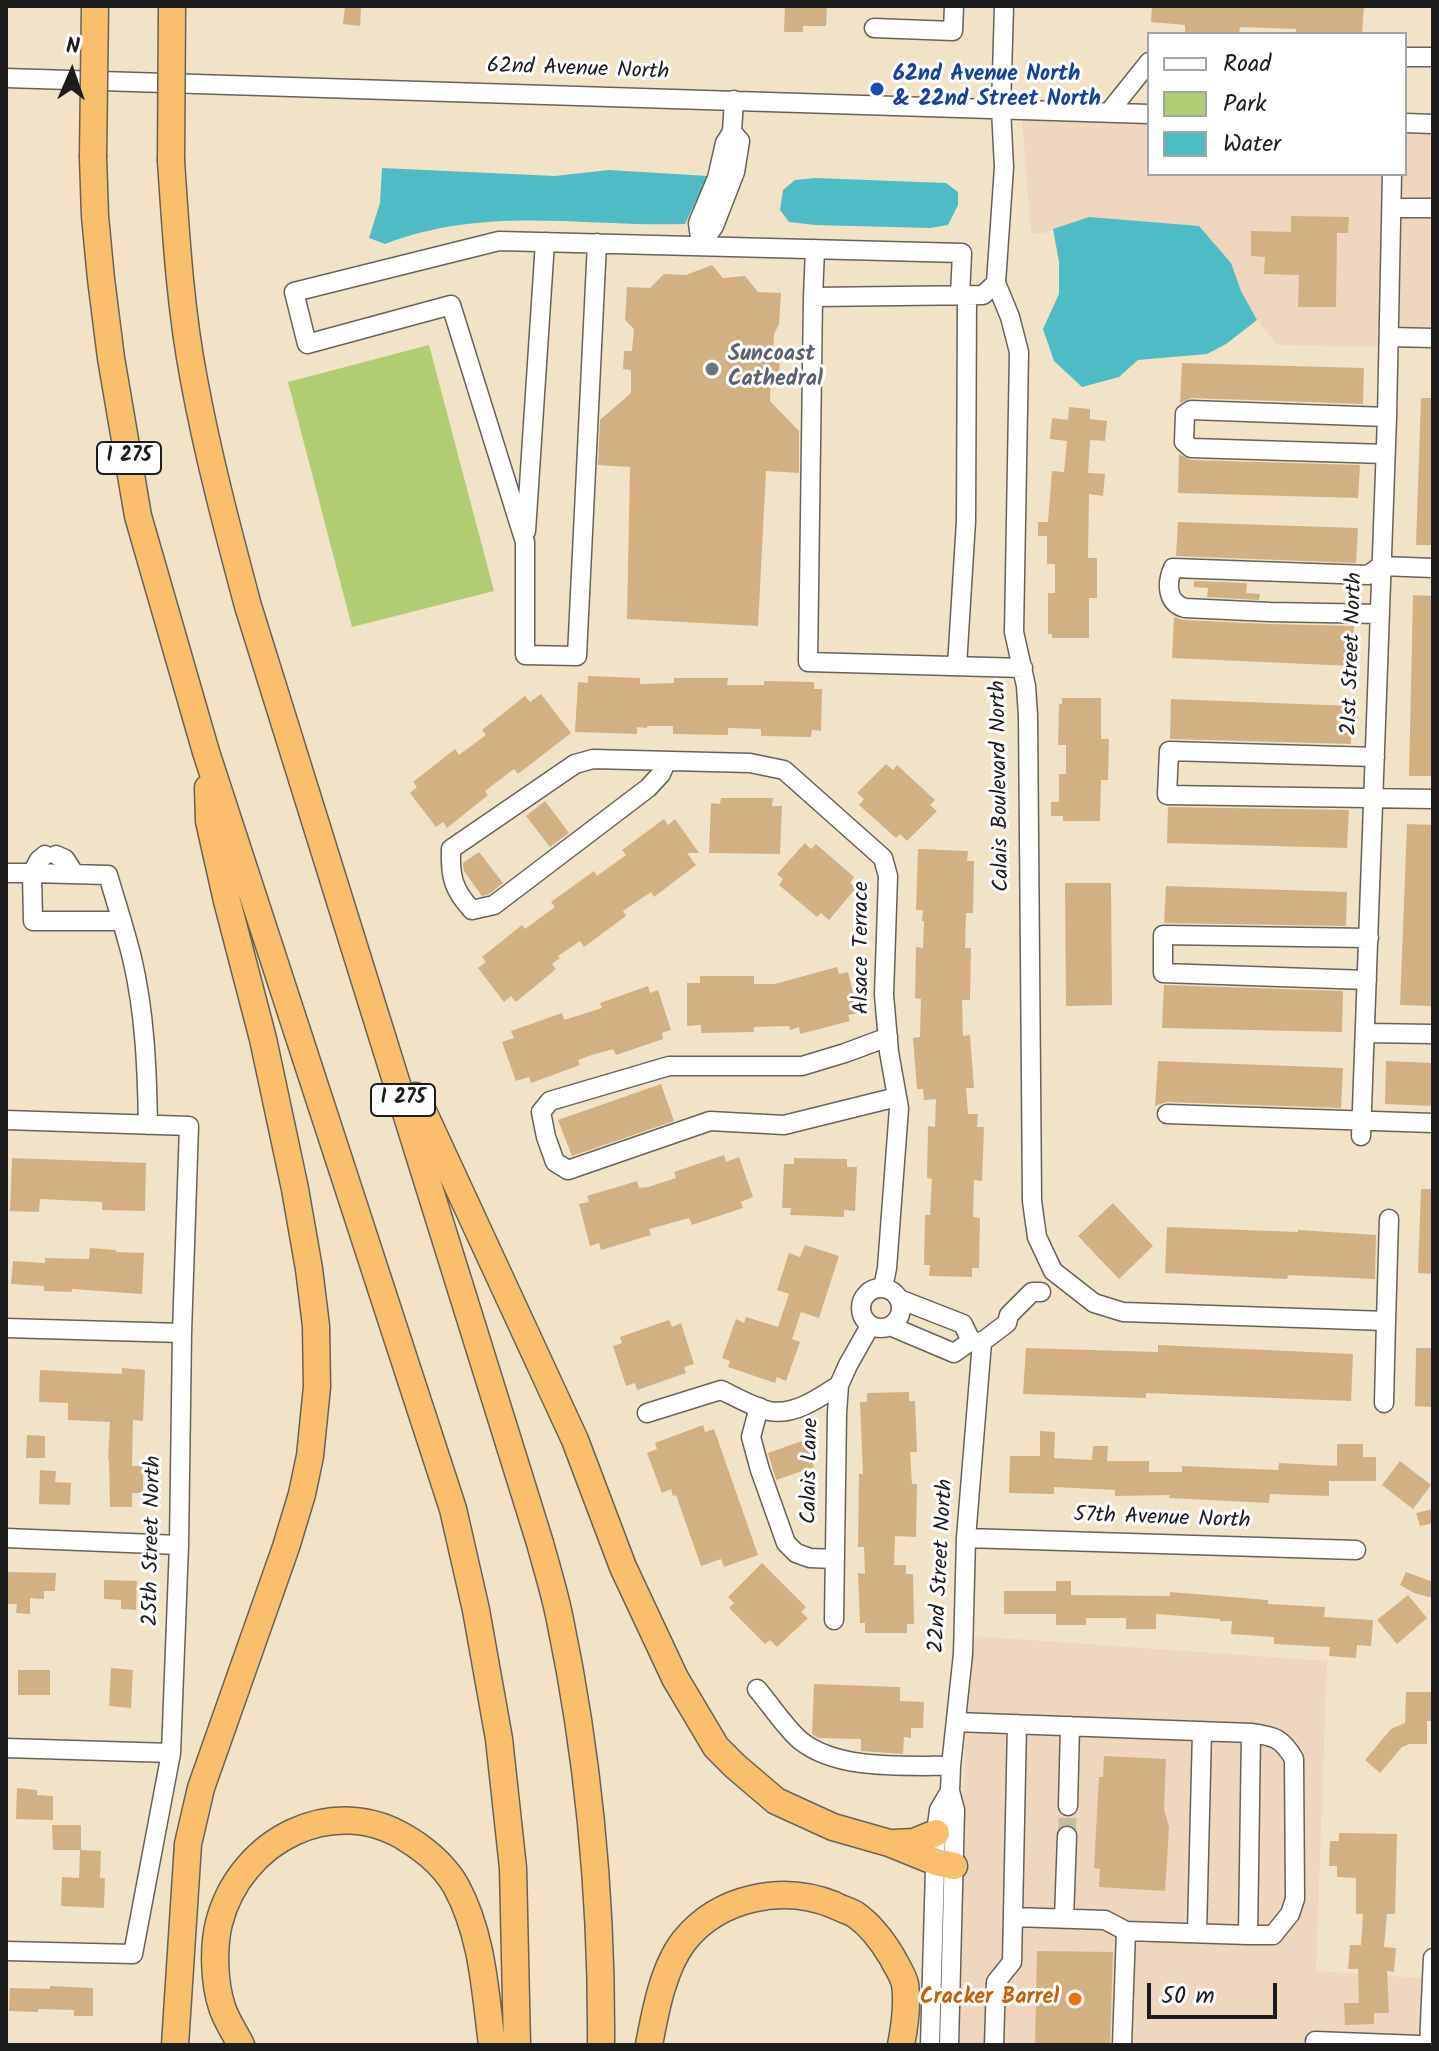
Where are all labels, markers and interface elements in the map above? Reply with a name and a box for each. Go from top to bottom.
text: N [65,30,80,65]
north arrow [32,32,112,112]
legend [1147,32,1407,176]
text: Road [1223,45,1271,84]
street label: 62nd Avenue North [486,55,670,87]
place label: 62nd Avenue North & 22nd Street North [893,63,1101,114]
marker: 62nd Avenue North & 22nd Street North [868,80,886,98]
text: Park [1223,85,1267,124]
text: Water [1223,125,1281,164]
place label: Suncoast Cathedral [728,343,823,394]
marker: Suncoast Cathedral [703,360,721,378]
road number: I 275 [97,442,161,474]
street label: 21st Street North [1338,572,1370,736]
street label: Calais Boulevard North [987,680,1017,892]
street label: Alsace Terrace [850,881,876,1015]
road number: I 275 [371,1084,435,1116]
street label: Calais Lane [798,1417,826,1525]
street label: 25th Street North [139,1455,169,1627]
street label: 22nd Street North [925,1478,961,1654]
street label: 57th Avenue North [1073,1504,1251,1536]
scale bar [1151,1967,1281,2017]
text: 50 m [1161,1977,1215,2016]
place label: Cracker Barrel [920,1986,1059,2012]
marker: Cracker Barrel [1066,1990,1084,2008]

